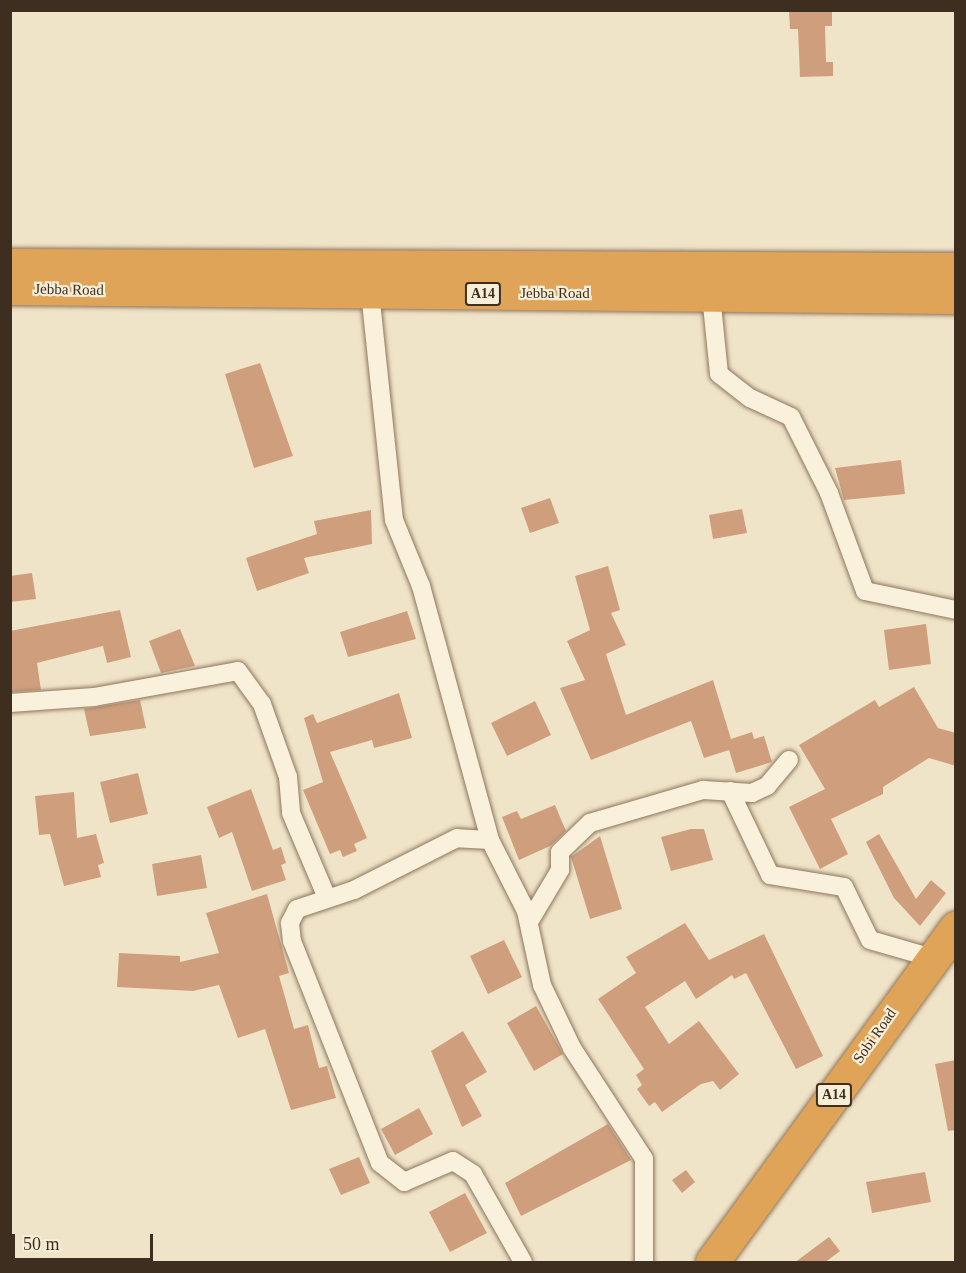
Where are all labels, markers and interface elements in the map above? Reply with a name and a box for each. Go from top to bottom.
street label: Jebba Road [34,280,104,300]
road number: A14 [464,283,502,305]
street label: Jebba Road [520,285,590,303]
street label: Sobi Road [850,1005,900,1067]
road number: A14 [814,1084,854,1106]
scale bar [15,1222,156,1260]
text: 50 m [23,1234,60,1254]

